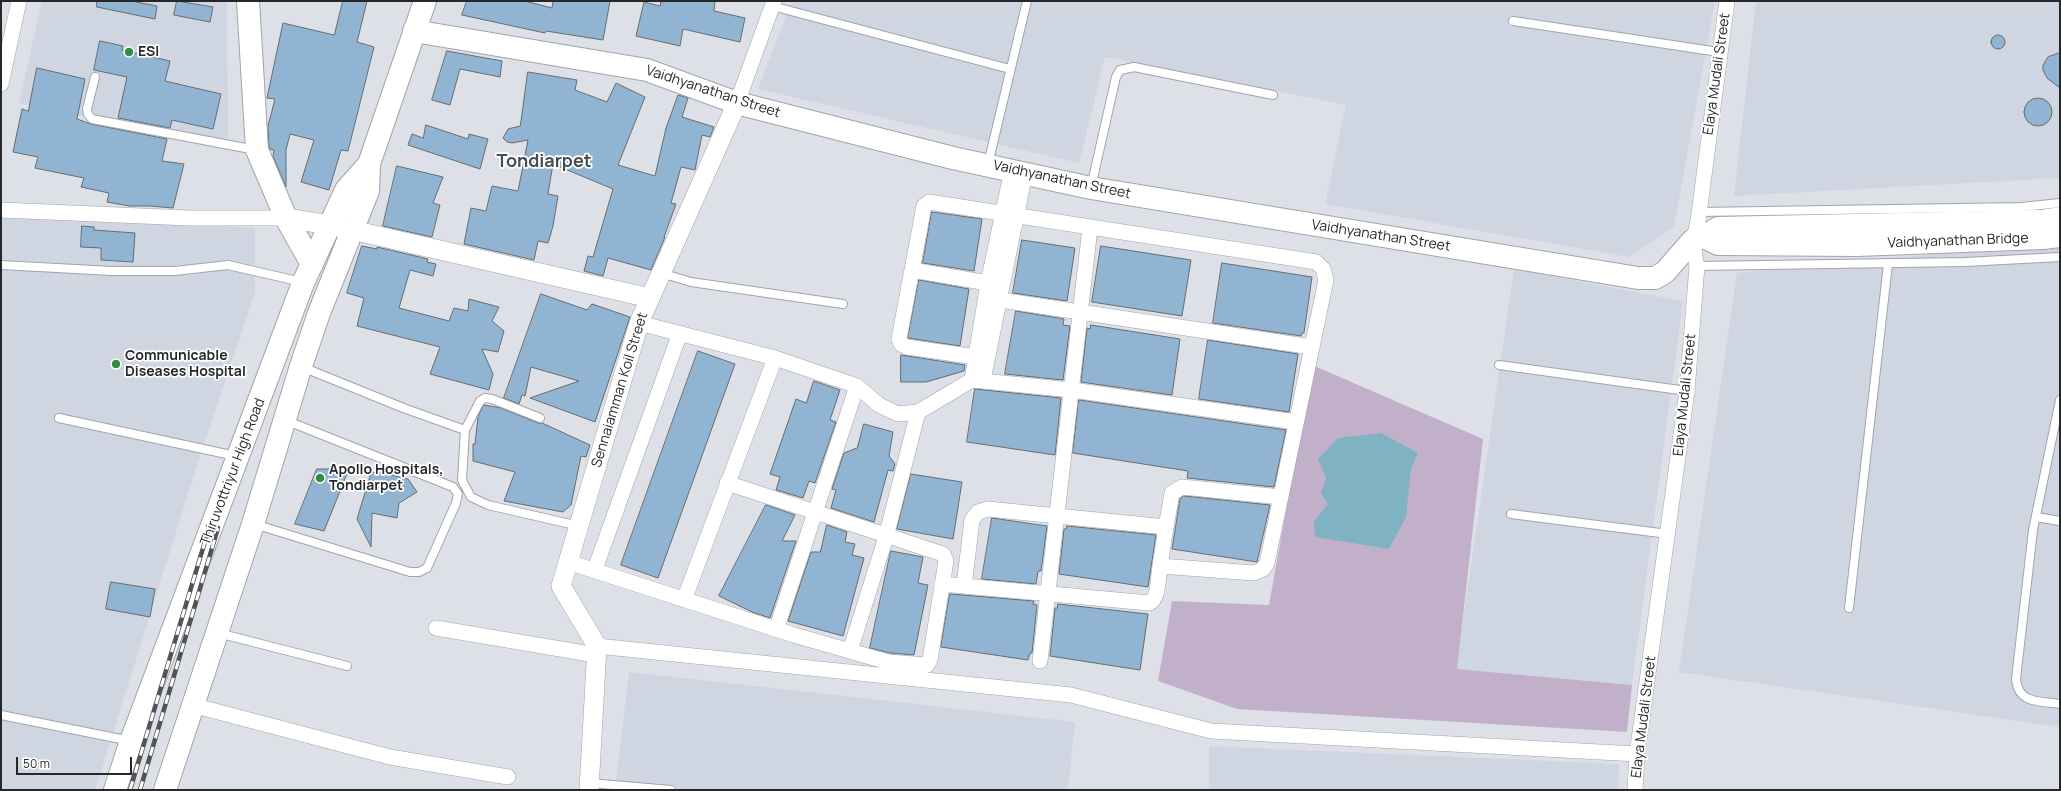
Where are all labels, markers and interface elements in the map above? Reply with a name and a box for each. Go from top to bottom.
street label: Elaya Mudali Street [1700,12,1734,136]
place label: ESI [138,44,159,60]
marker: ESI [123,46,135,58]
street label: Vaidhyanathan Street [644,62,782,122]
district label: Tondiarpet [496,151,592,173]
street label: Vaidhyanathan Street [992,157,1132,203]
street label: Vaidhyanathan Street [1310,217,1452,255]
street label: Vaidhyanathan Bridge [1887,230,2029,252]
street label: Sennaiamman Koil Street [588,310,652,470]
street label: Elaya Mudali Street [1670,333,1700,457]
place label: Communicable Diseases Hospital [125,348,246,380]
marker: Communicable Diseases Hospital [110,358,122,370]
street label: Thiruvottriyur High Road [197,396,269,548]
place label: Apollo Hospitals, Tondiarpet [329,462,444,494]
marker: Apollo Hospitals, Tondiarpet [314,472,326,484]
street label: Elaya Mudali Street [1628,655,1660,779]
scale bar [18,749,134,775]
text: 50 m [23,755,50,772]

